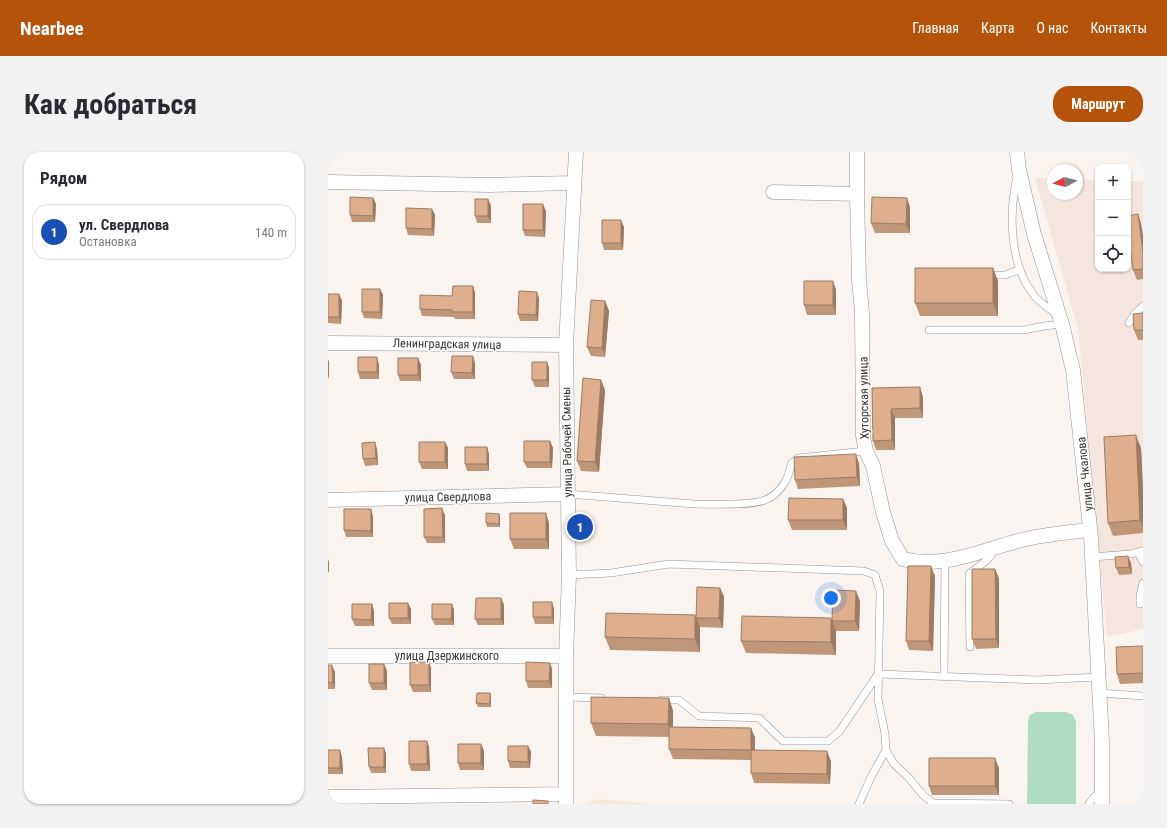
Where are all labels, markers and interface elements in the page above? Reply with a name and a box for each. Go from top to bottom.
text: Nearbee [20,17,84,40]
text: Главная [912,20,959,36]
text: Карта [981,20,1014,36]
text: О нас [1036,20,1068,36]
text: Контакты [1090,20,1147,36]
button: Маршрут [1053,86,1143,122]
text: Как добраться [24,88,197,121]
north arrow [1047,164,1083,200]
map controls [1095,164,1131,272]
button: + [1095,164,1131,200]
text: Рядом [40,168,87,188]
button: − [1095,200,1131,236]
text: ул. Свердлова [79,216,169,234]
text: 1 [51,225,57,240]
text: 140 m [255,225,287,240]
text: Остановка [79,234,137,249]
button: locate [1095,236,1131,272]
street label: Ленинградская улица [393,336,502,352]
street label: Хуторская улица [856,356,872,440]
street label: улица Рабочей Смены [559,387,575,497]
street label: улица Чкалова [1074,436,1096,512]
street label: улица Свердлова [405,489,492,505]
pin: 1 [567,512,593,542]
your location [821,588,841,608]
street label: улица Дзержинского [395,649,499,663]

